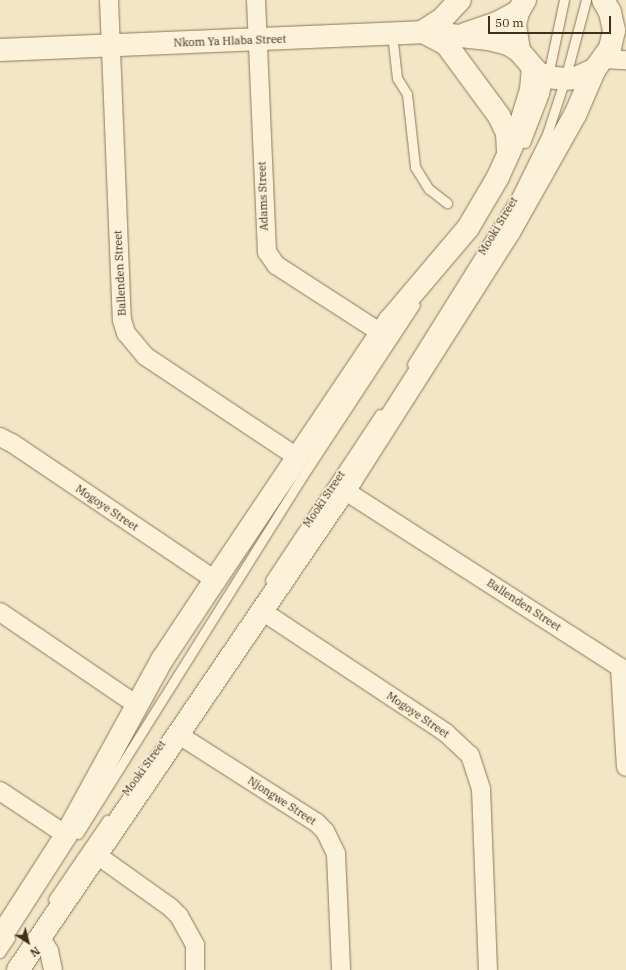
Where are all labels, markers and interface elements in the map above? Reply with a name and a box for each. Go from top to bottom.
scale bar [490,8,613,34]
text: 50 m [495,15,524,30]
street label: Nkom Ya Hlaba Street [173,32,287,50]
street label: Adams Street [255,161,271,231]
street label: Mooki Street [475,195,521,257]
street label: Ballenden Street [111,230,129,316]
street label: Mooki Street [300,468,348,530]
street label: Mogoye Street [73,482,141,534]
street label: Ballenden Street [484,576,564,634]
street label: Mogoye Street [384,689,452,741]
street label: Mooki Street [119,738,169,798]
street label: Njongwe Street [245,774,319,828]
north arrow [8,922,48,962]
text: N [27,943,43,960]

